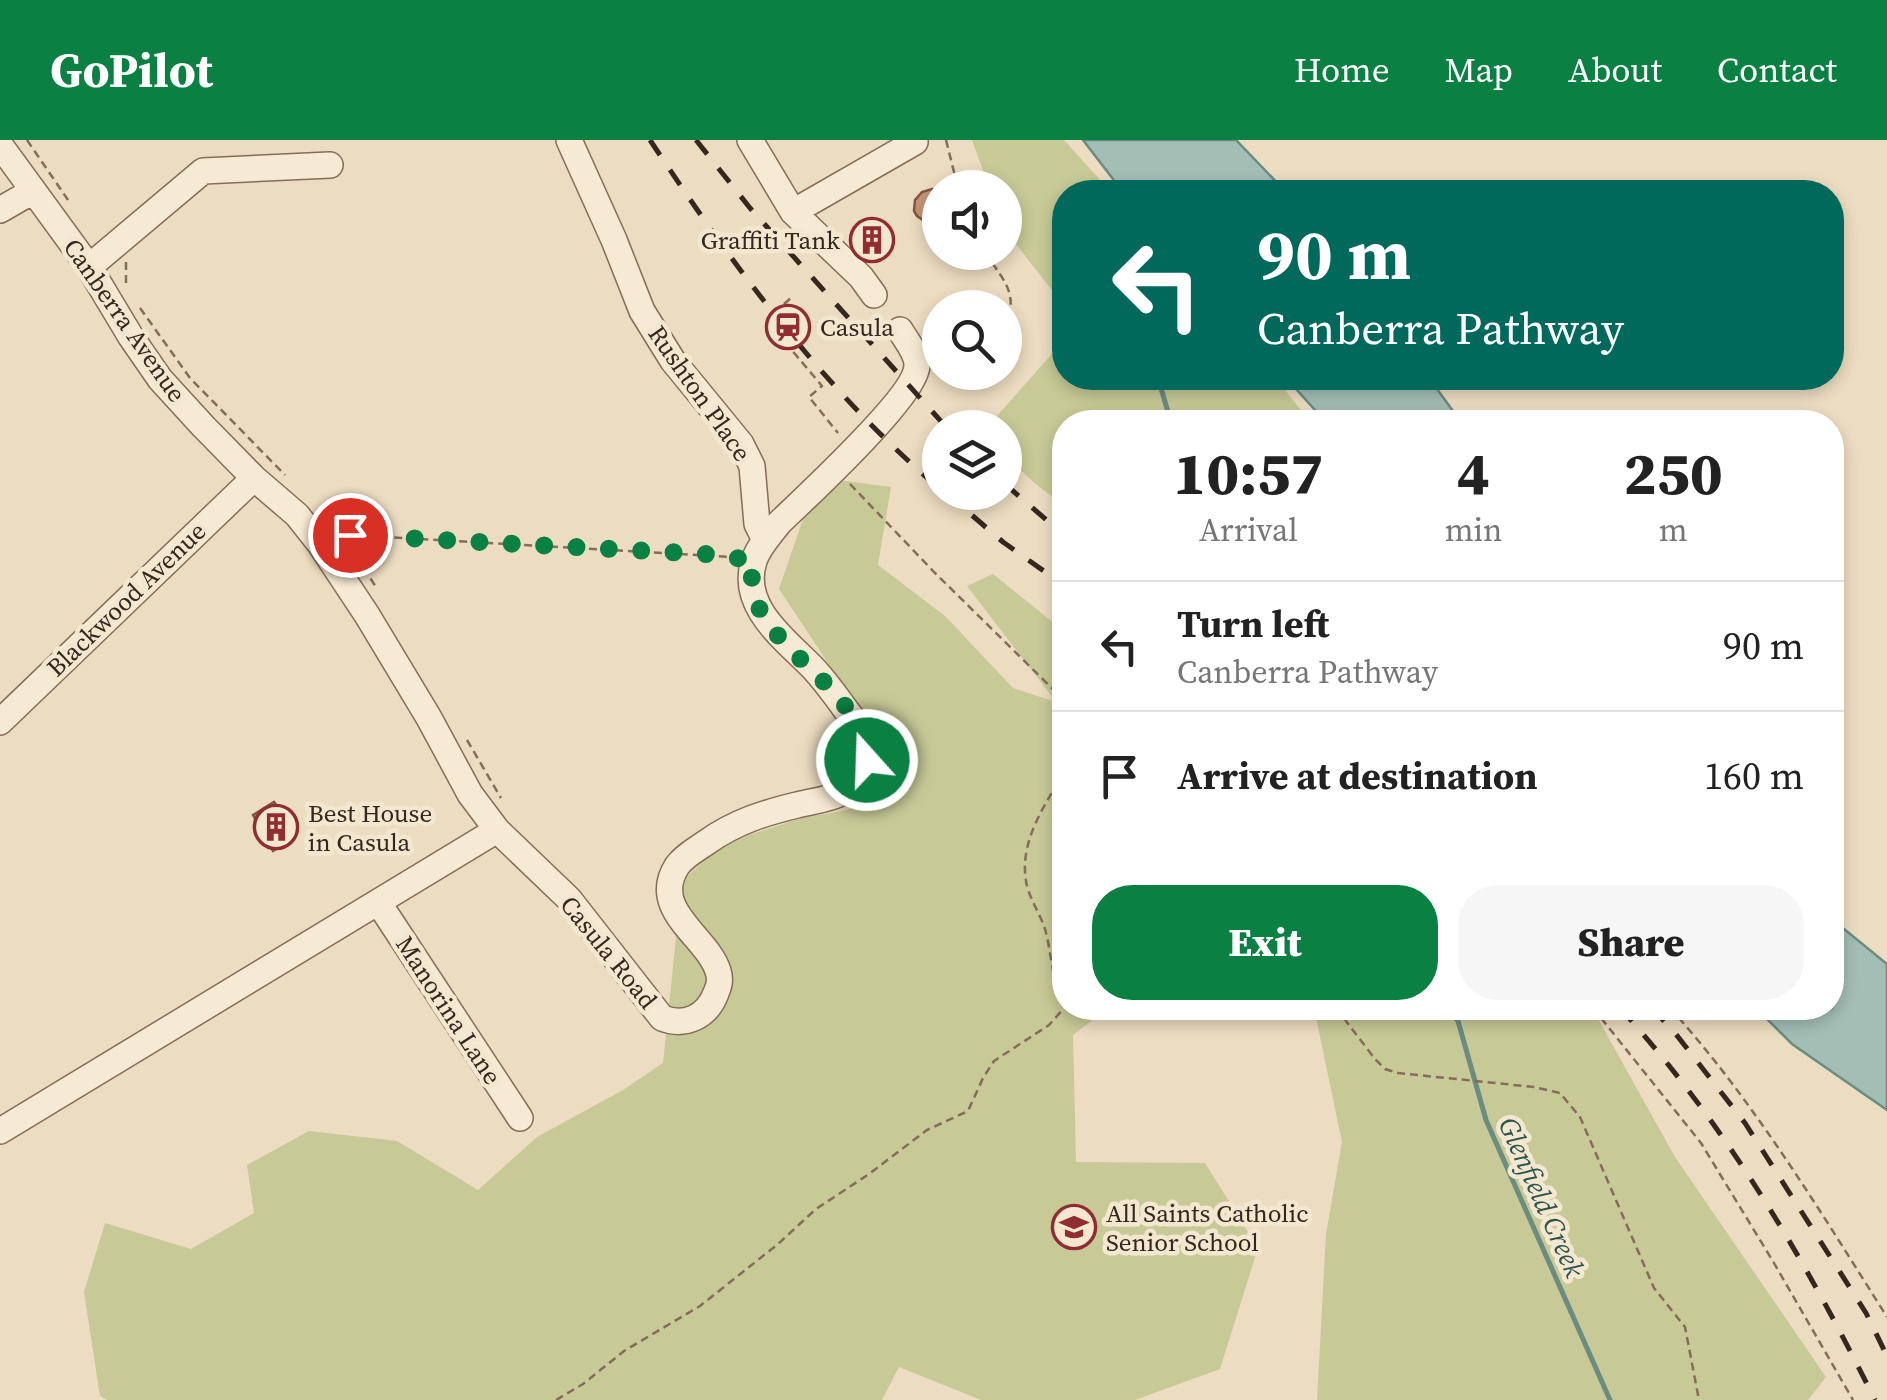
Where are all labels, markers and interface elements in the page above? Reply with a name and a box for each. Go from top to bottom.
text: GoPilot [50,37,213,103]
text: Home [1294,46,1390,94]
text: Map [1445,46,1513,94]
text: About [1568,46,1662,94]
text: Contact [1717,46,1837,94]
map controls [922,170,1022,510]
button: sound [922,170,1022,270]
text: 90 m [1257,206,1411,302]
building icon: Graffiti Tank [849,217,895,263]
icon: left [1092,220,1222,350]
place label: Graffiti Tank [701,223,840,257]
street label: Canberra Avenue [56,232,194,408]
button: search [922,290,1022,390]
text: Canberra Pathway [1257,297,1624,359]
station icon: Casula [765,304,811,350]
place label: Casula [820,310,894,344]
street label: Rushton Place [641,318,759,468]
button: layers [922,410,1022,510]
text: 10:57 [1173,432,1323,514]
text: 4 [1457,432,1490,514]
text: 250 [1624,432,1723,514]
pin [308,493,393,578]
icon: arrive [323,508,378,563]
text: Arrival [1199,508,1298,552]
text: min [1445,508,1502,552]
text: m [1659,508,1688,552]
street label: Blackwood Avenue [39,514,213,684]
text: Turn left [1177,598,1329,650]
icon: left [1092,619,1147,674]
text: 90 m [1723,620,1804,672]
text: Canberra Pathway [1177,650,1438,694]
position arrow [815,708,919,812]
icon: arrive [1092,749,1147,804]
text: Arrive at destination [1177,750,1538,802]
text: 160 m [1704,750,1804,802]
place label: Best House in Casula [308,796,432,859]
building icon: Best House in Casula [253,804,299,850]
button: Exit [1092,885,1438,1000]
button: Share [1458,885,1804,1000]
street label: Casula Road [553,888,665,1016]
street label: Manorina Lane [388,929,510,1091]
water label: Glenfield Creek [1490,1111,1595,1284]
place label: All Saints Catholic Senior School [1106,1196,1308,1259]
school or university icon: All Saints Catholic Senior School [1051,1204,1097,1250]

